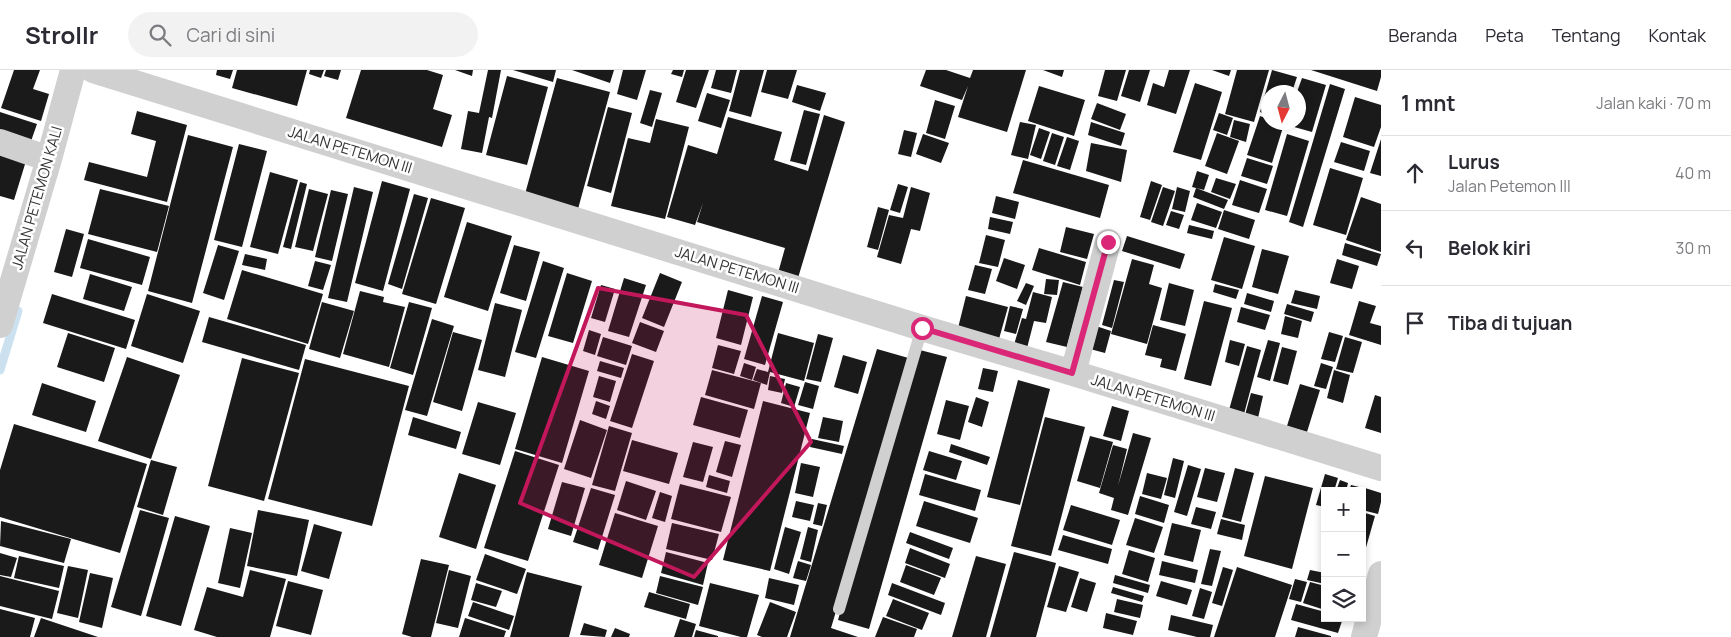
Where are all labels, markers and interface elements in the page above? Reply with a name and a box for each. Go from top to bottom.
search box [128,12,478,57]
text: Strollr [25,18,98,51]
icon: search [146,21,174,49]
text: Cari di sini [186,22,275,48]
text: Beranda [1388,23,1457,47]
text: Peta [1485,23,1524,47]
text: Tentang [1552,23,1621,47]
text: Kontak [1649,23,1706,47]
north arrow [1261,85,1306,130]
text: 1 mnt [1401,89,1456,117]
text: Jalan kaki · 70 m [1596,92,1711,114]
street label: JALAN PETEMON III [285,121,415,178]
street label: JALAN PETEMON KALI [6,124,67,272]
text: Lurus [1448,149,1500,175]
icon: ahead [1401,159,1429,187]
text: 40 m [1675,162,1711,184]
text: Jalan Petemon III [1448,175,1571,197]
route end [1097,231,1120,254]
icon: left [1401,234,1429,262]
text: Belok kiri [1448,235,1531,261]
text: 30 m [1676,237,1711,259]
street label: JALAN PETEMON III [672,241,802,298]
icon: arrive [1401,309,1429,337]
text: Tiba di tujuan [1448,310,1572,336]
route start [911,317,934,340]
street label: JALAN PETEMON III [1088,369,1218,426]
map controls [1321,487,1366,622]
button: + [1321,487,1366,532]
button: − [1321,532,1366,577]
button: layers [1321,577,1366,622]

